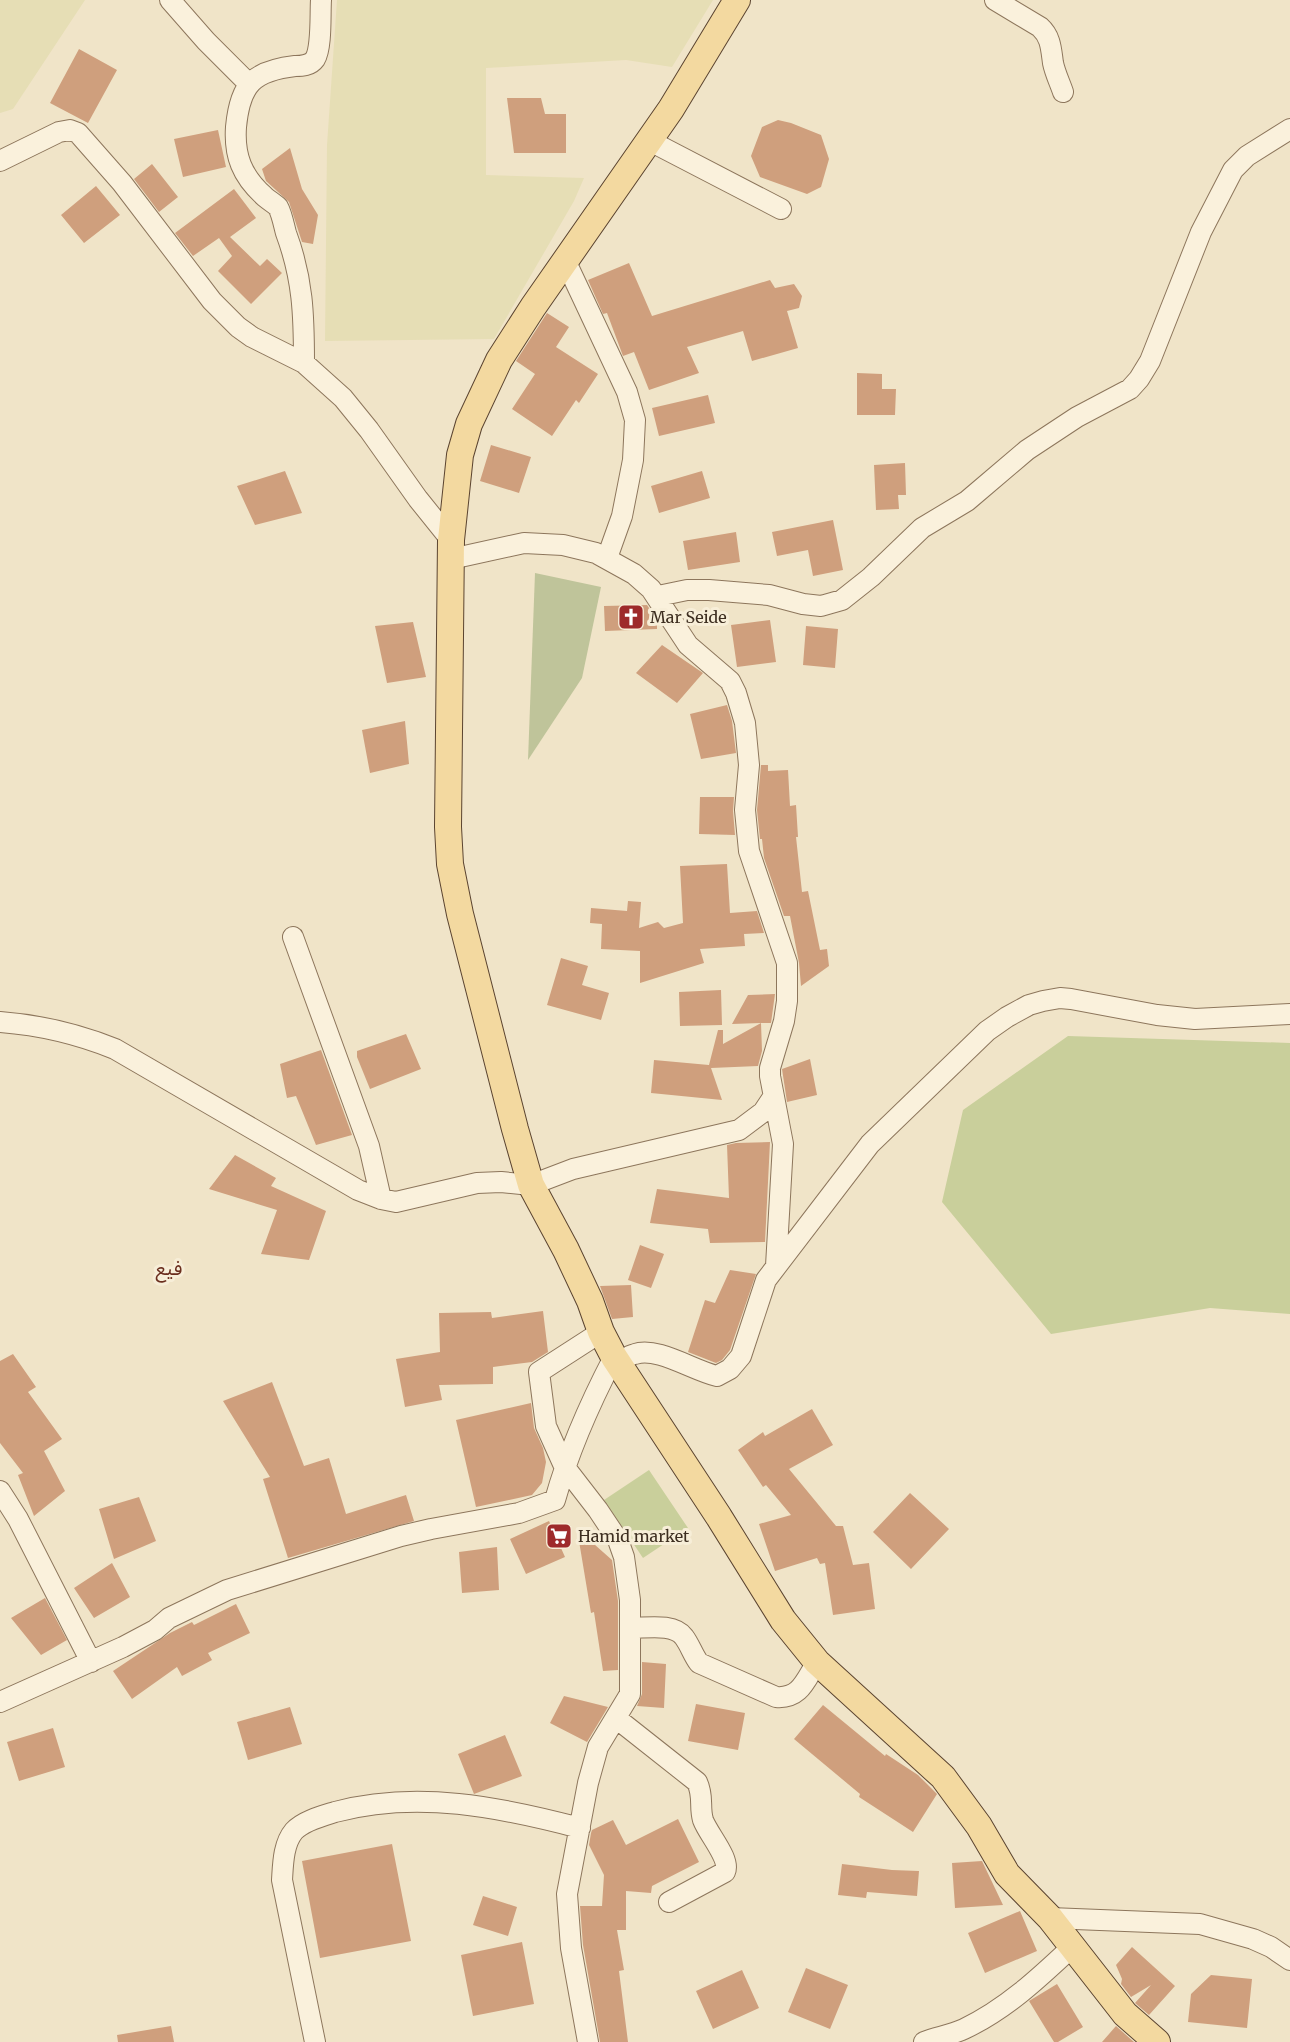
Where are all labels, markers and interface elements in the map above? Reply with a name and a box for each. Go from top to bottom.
church icon: Mar Seide [616,602,646,632]
place label: Mar Seide [650,607,727,627]
district label: فيع [155,1255,183,1283]
supermarket icon: Hamid market [544,1521,574,1551]
place label: Hamid market [578,1526,690,1546]

